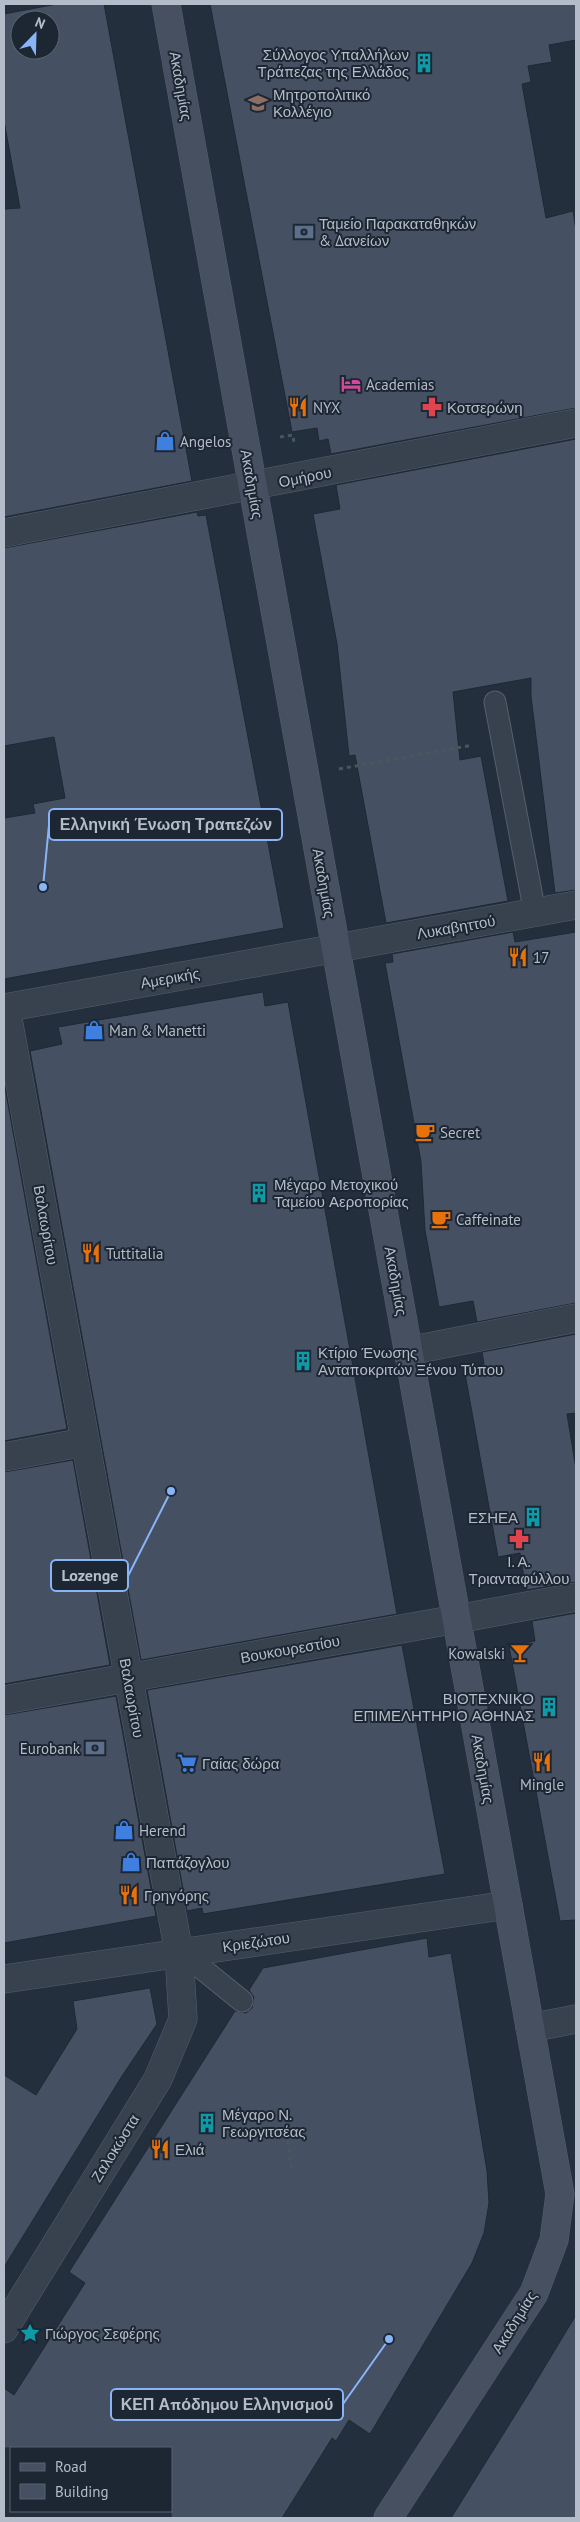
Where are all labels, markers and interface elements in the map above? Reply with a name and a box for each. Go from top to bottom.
north arrow [10,10,60,60]
text: N [32,13,48,33]
place label: Σύλλογος Υπαλλήλων Τράπεζας της Ελλάδος [258,45,409,81]
street label: Ακαδημίας [166,50,196,122]
building icon: Σύλλογος Υπαλλήλων Τράπεζας της Ελλάδος [413,52,435,74]
place label: Μητροπολιτικό Κολλέγιο [273,85,370,121]
school or university icon: Μητροπολιτικό Κολλέγιο [247,92,269,114]
place label: Ταμείο Παρακαταθηκών & Δανείων [319,214,476,250]
bank icon: Ταμείο Παρακαταθηκών & Δανείων [293,221,315,243]
hotel icon: Academias [340,373,362,395]
place label: Academias [366,375,434,394]
restaurant icon: NYX [287,396,309,418]
pharmacy icon: Κοτσερώνη [421,396,443,418]
place label: NYX [313,398,340,417]
place label: Κοτσερώνη [447,398,523,417]
shop icon: Angelos [154,430,176,452]
place label: Angelos [180,432,231,451]
street label: Ακαδημίας [237,448,267,520]
street label: Ομήρου [277,463,333,491]
callout: Ελληνική Ένωση Τραπεζών [49,809,282,840]
text: Ελληνική Ένωση Τραπεζών [60,814,272,834]
street label: Ακαδημίας [309,847,339,919]
street label: Λυκαβηττού [415,911,497,943]
restaurant icon: 17 [507,946,529,968]
place label: 17 [533,948,549,967]
street label: Αμερικής [139,963,201,993]
shop icon: Man & Manetti [83,1019,105,1041]
place label: Man & Manetti [109,1021,206,1040]
cafe icon: Secret [414,1121,436,1143]
place label: Secret [440,1123,480,1142]
place label: Μέγαρο Μετοχικού Ταμείου Αεροπορίας [274,1175,409,1211]
building icon: Μέγαρο Μετοχικού Ταμείου Αεροπορίας [248,1182,270,1204]
street label: Βαλαωρίτου [30,1184,62,1266]
cafe icon: Caffeinate [430,1208,452,1230]
place label: Caffeinate [456,1210,521,1229]
restaurant icon: Tuttitalia [80,1242,102,1264]
place label: Tuttitalia [106,1244,163,1263]
street label: Ακαδημίας [381,1245,411,1317]
place label: Κτίριο Ένωσης Ανταποκριτών Ξένου Τύπου [318,1343,503,1379]
building icon: Κτίριο Ένωσης Ανταποκριτών Ξένου Τύπου [292,1350,314,1372]
building icon: ΕΣΗΕΑ [522,1506,544,1528]
place label: ΕΣΗΕΑ [468,1508,518,1527]
pharmacy icon: Ι. Α. Τριανταφύλλου [508,1528,530,1550]
place label: Ι. Α. Τριανταφύλλου [469,1552,569,1588]
callout: Lozenge [51,1560,128,1591]
text: Lozenge [62,1565,118,1585]
street label: Βουκουρεστίου [239,1631,341,1667]
bar icon: Kowalski [509,1642,531,1664]
place label: Kowalski [448,1644,505,1663]
street label: Βαλαωρίτου [116,1657,148,1739]
place label: ΒΙΟΤΕΧΝΙΚΟ ΕΠΙΜΕΛΗΤΗΡΙΟ ΑΘΗΝΑΣ [354,1689,534,1725]
building icon: ΒΙΟΤΕΧΝΙΚΟ ΕΠΙΜΕΛΗΤΗΡΙΟ ΑΘΗΝΑΣ [538,1696,560,1718]
street label: Ακαδημίας [468,1733,498,1805]
bank icon: Eurobank [84,1737,106,1759]
place label: Eurobank [20,1739,81,1758]
restaurant icon: Mingle [531,1751,553,1773]
supermarket icon: Γαίας δώρα [176,1752,198,1774]
place label: Γαίας δώρα [202,1754,280,1773]
place label: Mingle [520,1775,564,1794]
shop icon: Herend [113,1819,135,1841]
place label: Herend [139,1821,186,1840]
shop icon: Παπάζογλου [120,1851,142,1873]
place label: Παπάζογλου [146,1853,229,1872]
restaurant icon: Γρηγόρης [118,1884,140,1906]
place label: Γρηγόρης [144,1886,209,1905]
street label: Κριεζώτου [221,1928,291,1956]
place label: Μέγαρο Ν. Γεωργιτσέας [222,2105,306,2141]
street label: Ζαλοκώστα [87,2110,143,2185]
building icon: Μέγαρο Ν. Γεωργιτσέας [196,2112,218,2134]
restaurant icon: Ελιά [149,2138,171,2160]
place label: Ελιά [175,2140,205,2159]
street label: Ακαδημίας [487,2287,541,2357]
place icon: Γιώργος Σεφέρης [19,2322,41,2344]
place label: Γιώργος Σεφέρης [45,2324,160,2343]
callout: ΚΕΠ Απόδημου Ελληνισμού [111,2389,343,2420]
text: ΚΕΠ Απόδημου Ελληνισμού [121,2394,333,2414]
legend [10,2447,172,2512]
text: Road [55,2457,87,2476]
text: Building [55,2482,109,2501]

